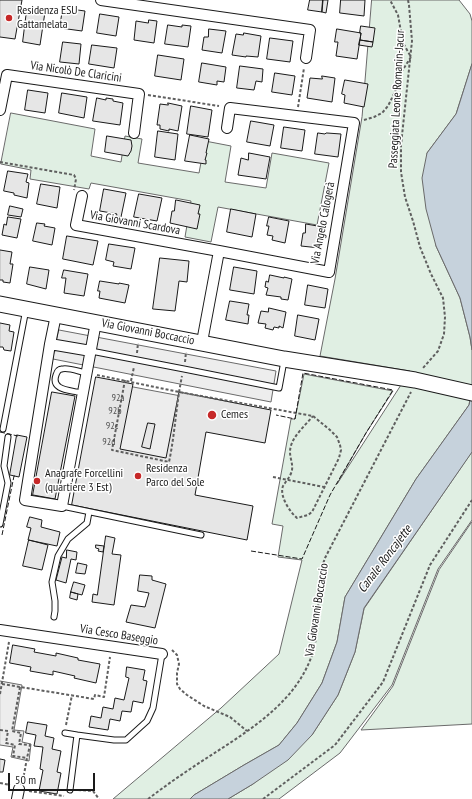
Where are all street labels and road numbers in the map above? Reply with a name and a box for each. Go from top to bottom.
street label: Passeggiata Leone Romanin-Jacur [386,29,408,169]
street label: Via Nicolò De Claricini [30,58,122,86]
street label: Via Angelo Calogerà [308,181,338,265]
street label: Via Giovanni Scardova [89,208,181,238]
street label: Via Giovanni Boccaccio [100,316,196,348]
street label: Via Giovanni Boccaccio [303,562,331,658]
street label: Via Cesco Baseggio [79,622,159,648]

